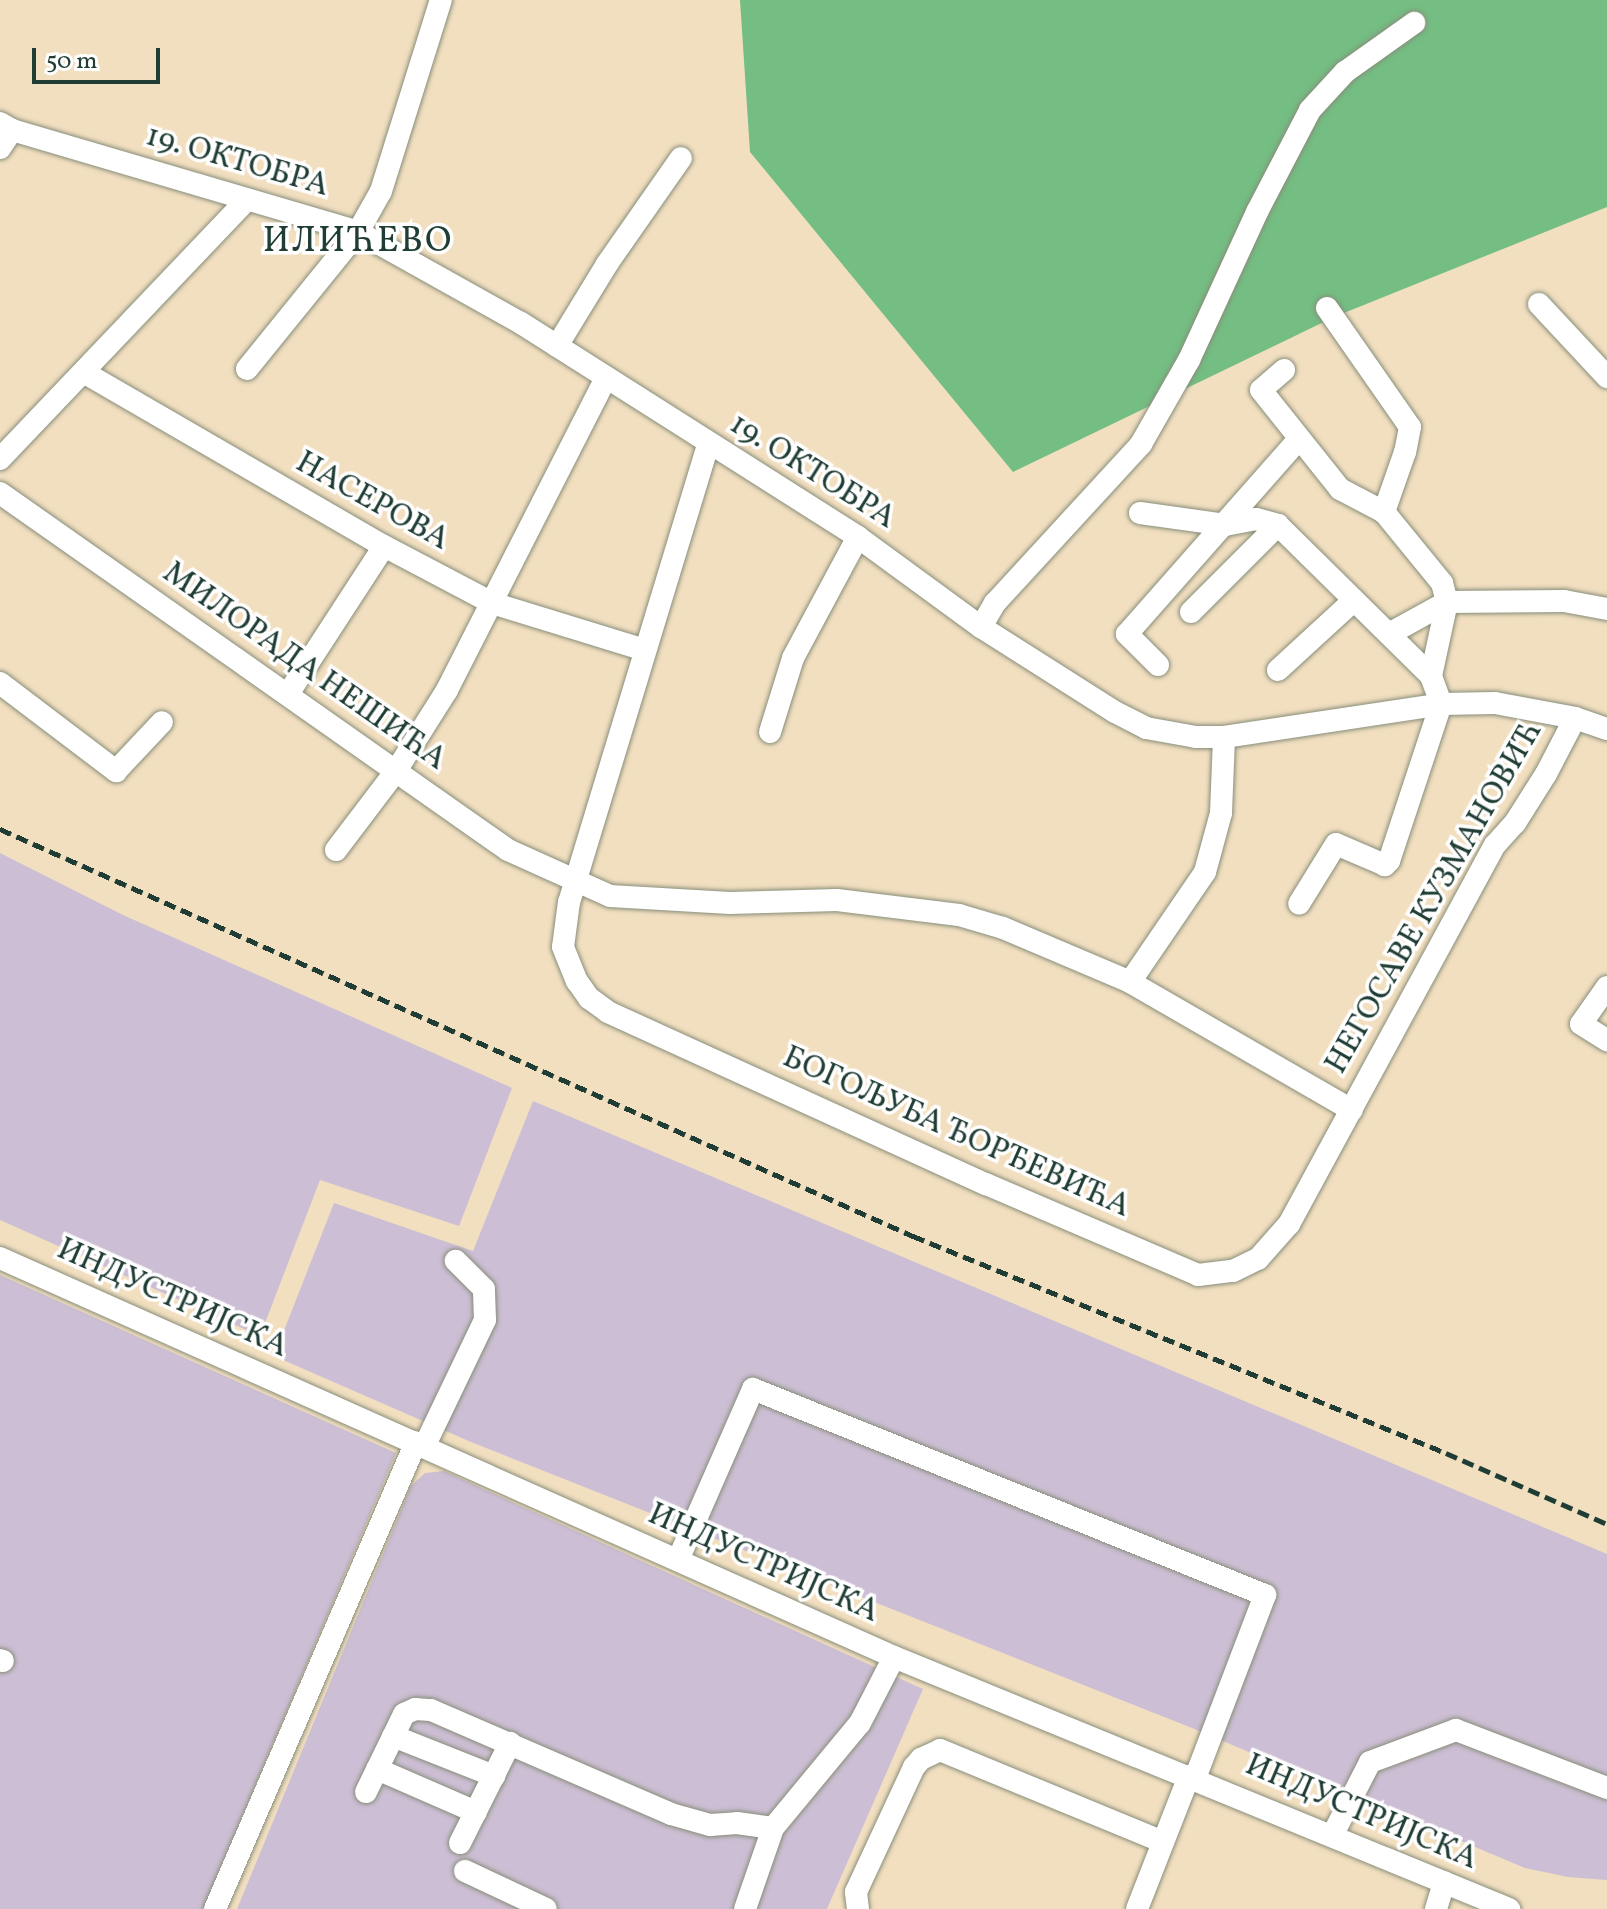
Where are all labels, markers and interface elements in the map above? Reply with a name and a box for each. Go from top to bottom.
scale bar [36,32,164,82]
text: 50 m [46,45,98,79]
street label: 19. ОКТОБРА [141,118,333,206]
district label: ИЛИЋЕВО [263,221,453,265]
street label: 19. ОКТОБРА [722,406,902,538]
street label: НАСЕРОВА [289,444,455,560]
street label: МИЛОРАДА НЕШИЋА [155,554,453,780]
street label: НЕГОСАВЕ КУЗМАНОВИЋ [1318,715,1552,1081]
street label: БОГОЉУБА ЂОРЂЕВИЋА [776,1039,1136,1227]
street label: ИНДУСТРИЈСКА [51,1231,293,1367]
street label: ИНДУСТРИЈСКА [642,1496,884,1632]
street label: ИНДУСТРИЈСКА [1239,1747,1483,1879]

